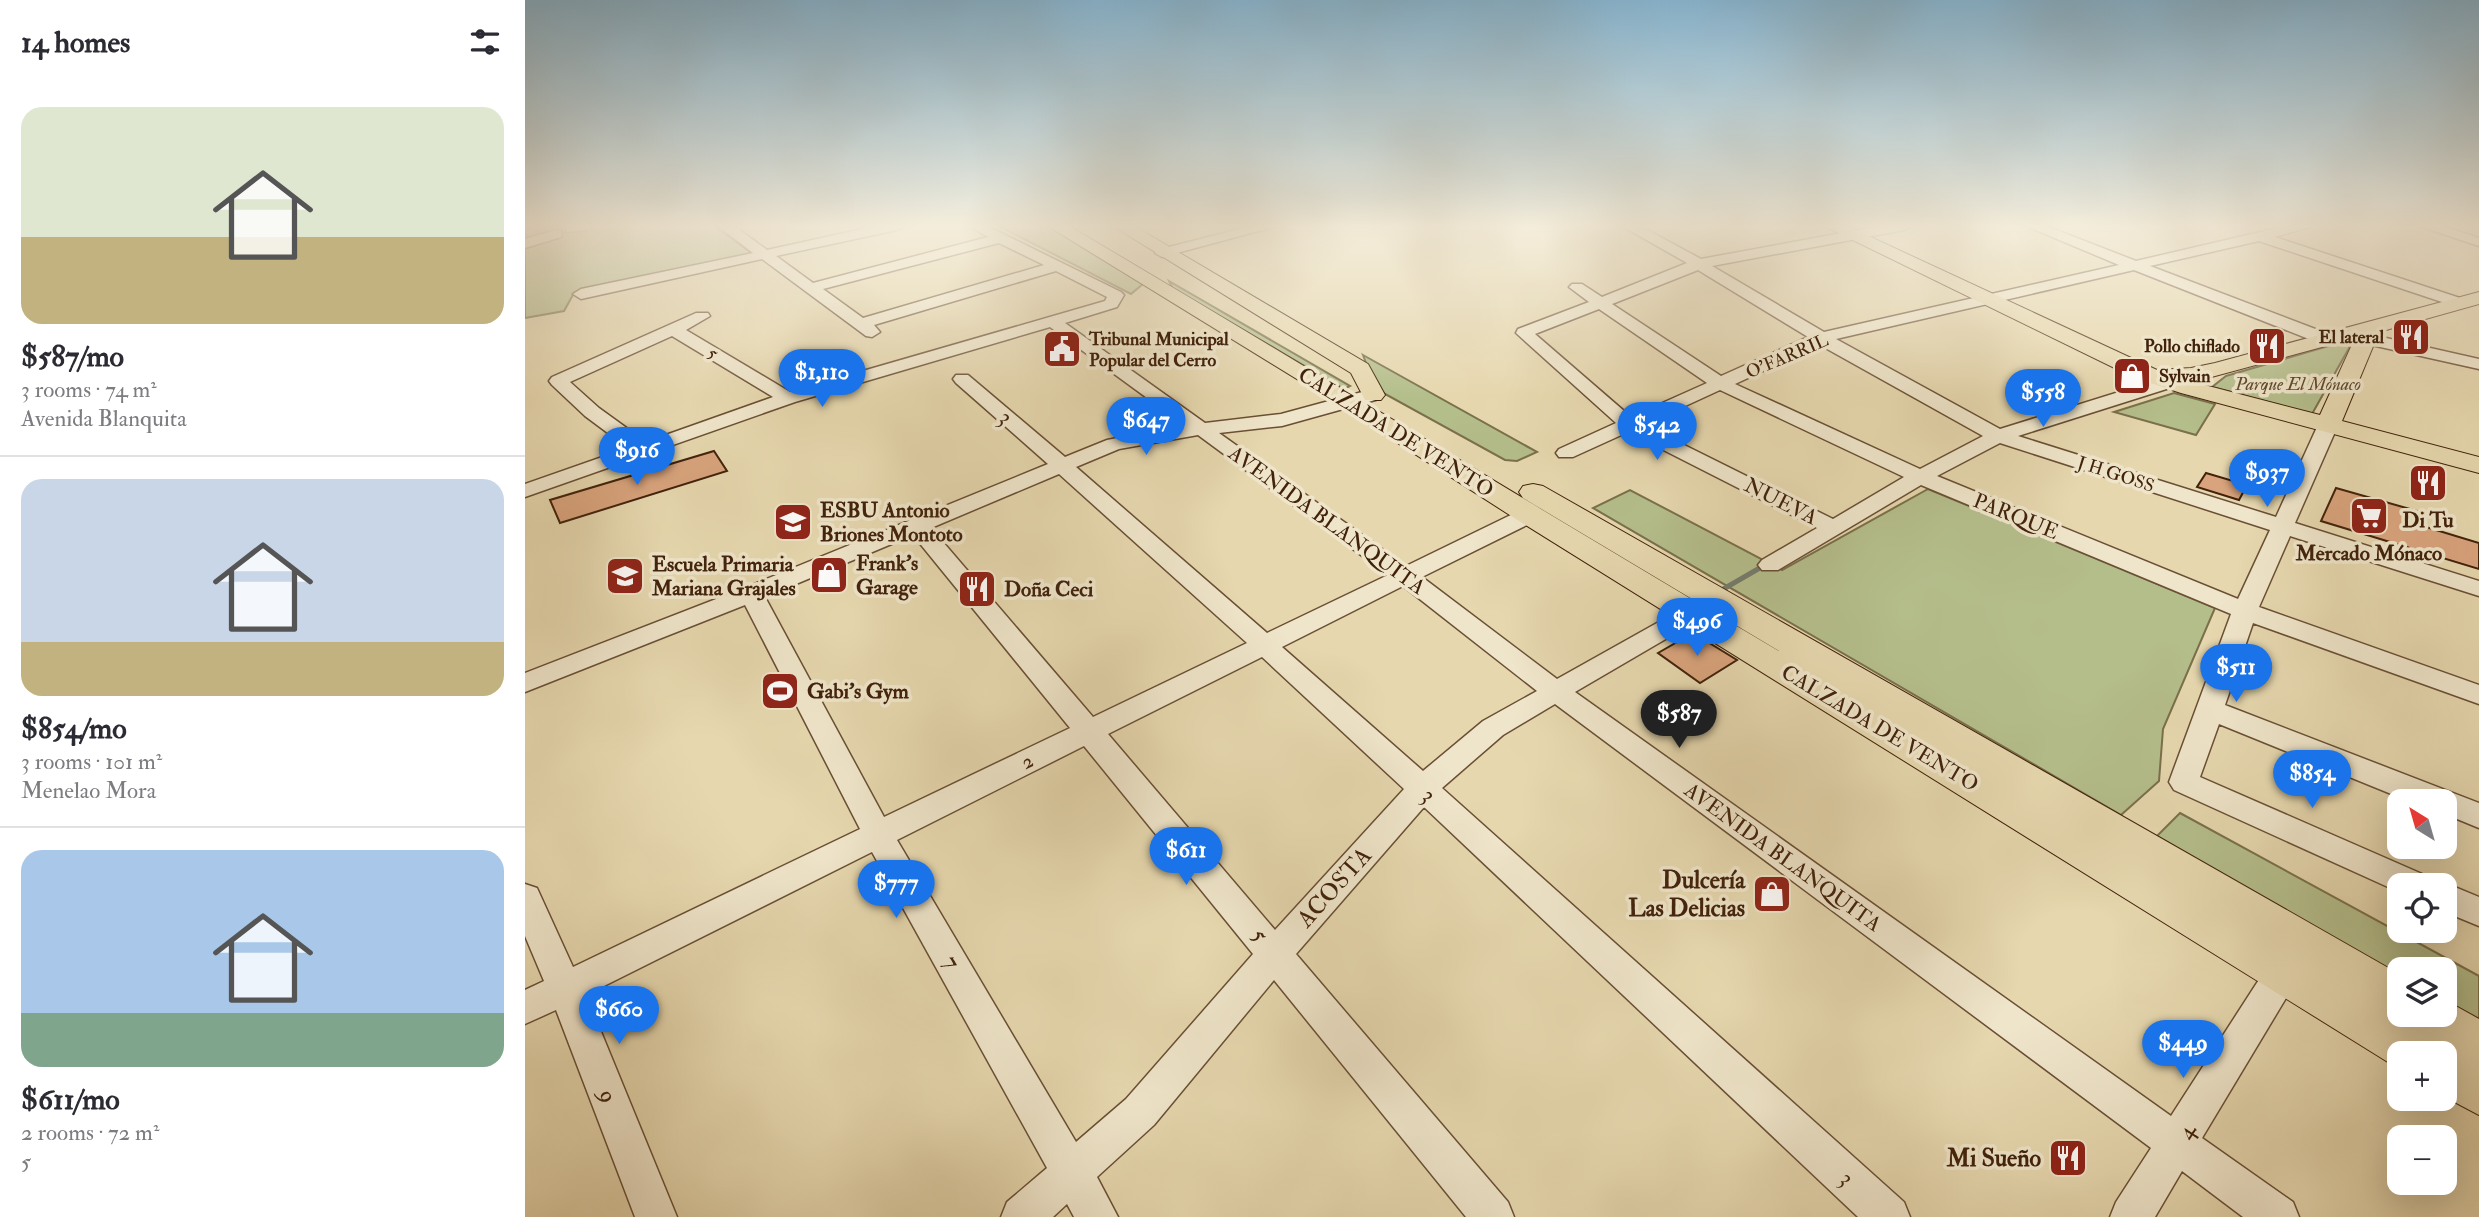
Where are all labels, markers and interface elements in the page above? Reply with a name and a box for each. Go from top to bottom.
icon: filters [466,23,504,61]
text: 14 homes [21,24,130,61]
icon: home [200,152,326,278]
restaurant icon: El lateral [2390,316,2432,358]
restaurant icon: Pollo chiflado [2246,325,2288,367]
place label: El lateral [2319,326,2384,349]
public building icon: Tribunal Municipal Popular del Cerro [1041,328,1083,370]
place label: Tribunal Municipal Popular del Cerro [1088,328,1229,372]
street label: O'FARRIL [1742,329,1832,384]
place label: Pollo chiflado [2144,335,2240,358]
text: $587/mo [21,338,124,375]
street label: 5 [703,342,722,365]
pin: $1,110 [765,350,879,409]
shop icon: Sylvain [2111,355,2153,397]
text: $1,110 [795,357,849,386]
street label: CALZADA DE VENTO [1293,361,1499,504]
place label: Sylvain [2159,365,2211,388]
pin: $558 [2002,370,2084,429]
park label: Parque El Mónaco [2234,373,2361,396]
text: 3 rooms · 74 m² [21,375,157,404]
text: $558 [2021,377,2065,406]
pin: $647 [1105,398,1187,457]
pin: $542 [1616,402,1698,462]
street label: 3 [992,403,1019,432]
text: Avenida Blanquita [21,404,187,433]
text: $647 [1122,405,1170,434]
text: $542 [1634,410,1680,439]
pin: $916 [596,428,678,487]
text: $916 [615,435,659,464]
street label: AVENIDA BLANQUITA [1222,439,1430,601]
pin: $937 [2226,449,2308,509]
street label: J H GOSS [2074,451,2157,498]
text: $937 [2245,457,2289,486]
restaurant icon: Di Tu [2407,462,2449,504]
street label: NUEVA [1740,472,1822,531]
street label: PARQUE [1969,487,2063,546]
supermarket icon: Mercado Mónaco [2348,495,2390,537]
place label: ESBU Antonio Briones Montoto [820,497,963,548]
school or university icon: ESBU Antonio Briones Montoto [772,501,814,543]
place label: Di Tu [2402,507,2454,534]
icon: home [200,524,326,650]
place label: Mercado Mónaco [2295,540,2442,567]
place label: Frank's Garage [856,550,918,601]
place label: Escuela Primaria Mariana Grajales [651,551,796,602]
shop icon: Frank's Garage [808,554,850,596]
school or university icon: Escuela Primaria Mariana Grajales [604,555,646,597]
restaurant icon: Doña Ceci [956,568,998,610]
place label: Doña Ceci [1004,576,1094,603]
pin: $496 [1656,598,1738,658]
text: $496 [1673,606,1721,635]
pin: $511 [2195,644,2277,704]
text: $511 [2216,652,2256,681]
street label: CALZADA DE VENTO [1776,659,1983,798]
sports icon: Gabi’s Gym [759,670,801,712]
place label: Gabi’s Gym [807,678,910,705]
pin: $587 [1638,690,1720,750]
text: $587 [1657,698,1701,727]
text: $854/mo [21,710,127,747]
text: 3 rooms · 101 m² [21,747,162,776]
street label: 2 [1017,747,1038,776]
pin: $854 [2271,750,2353,810]
text: $854 [2289,758,2335,787]
text: Menelao Mora [21,776,156,805]
street label: AVENIDA BLANQUITA [1678,776,1886,938]
street label: 3 [1415,781,1442,810]
north arrow [2387,789,2457,859]
map controls [2387,789,2457,1195]
pin: $611 [1145,828,1227,887]
text: $611 [1166,835,1206,864]
street label: ACOSTA [1289,841,1379,935]
pin: $777 [855,860,937,920]
place label: Dulcería Las Delicias [1628,865,1746,924]
text: $777 [874,868,918,897]
shop icon: Dulcería Las Delicias [1751,873,1793,915]
button: locate [2387,873,2457,943]
icon: home [200,895,326,1021]
street label: 5 [1244,921,1275,950]
street label: 7 [935,950,968,975]
button: layers [2387,957,2457,1027]
pin: $660 [578,986,660,1046]
text: $660 [595,994,643,1023]
pin: $449 [2142,1020,2224,1080]
text: $449 [2158,1028,2208,1057]
button: + [2387,1041,2457,1111]
text: $611/mo [21,1081,120,1118]
street label: 9 [590,1083,624,1108]
street label: 4 [2170,1117,2204,1145]
text: 2 rooms · 72 m² [21,1118,159,1147]
button: − [2387,1125,2457,1195]
restaurant icon: Mi Sueño [2047,1137,2089,1179]
place label: Mi Sueño [1946,1143,2041,1174]
text: 5 [21,1147,31,1176]
street label: 3 [1833,1164,1861,1193]

